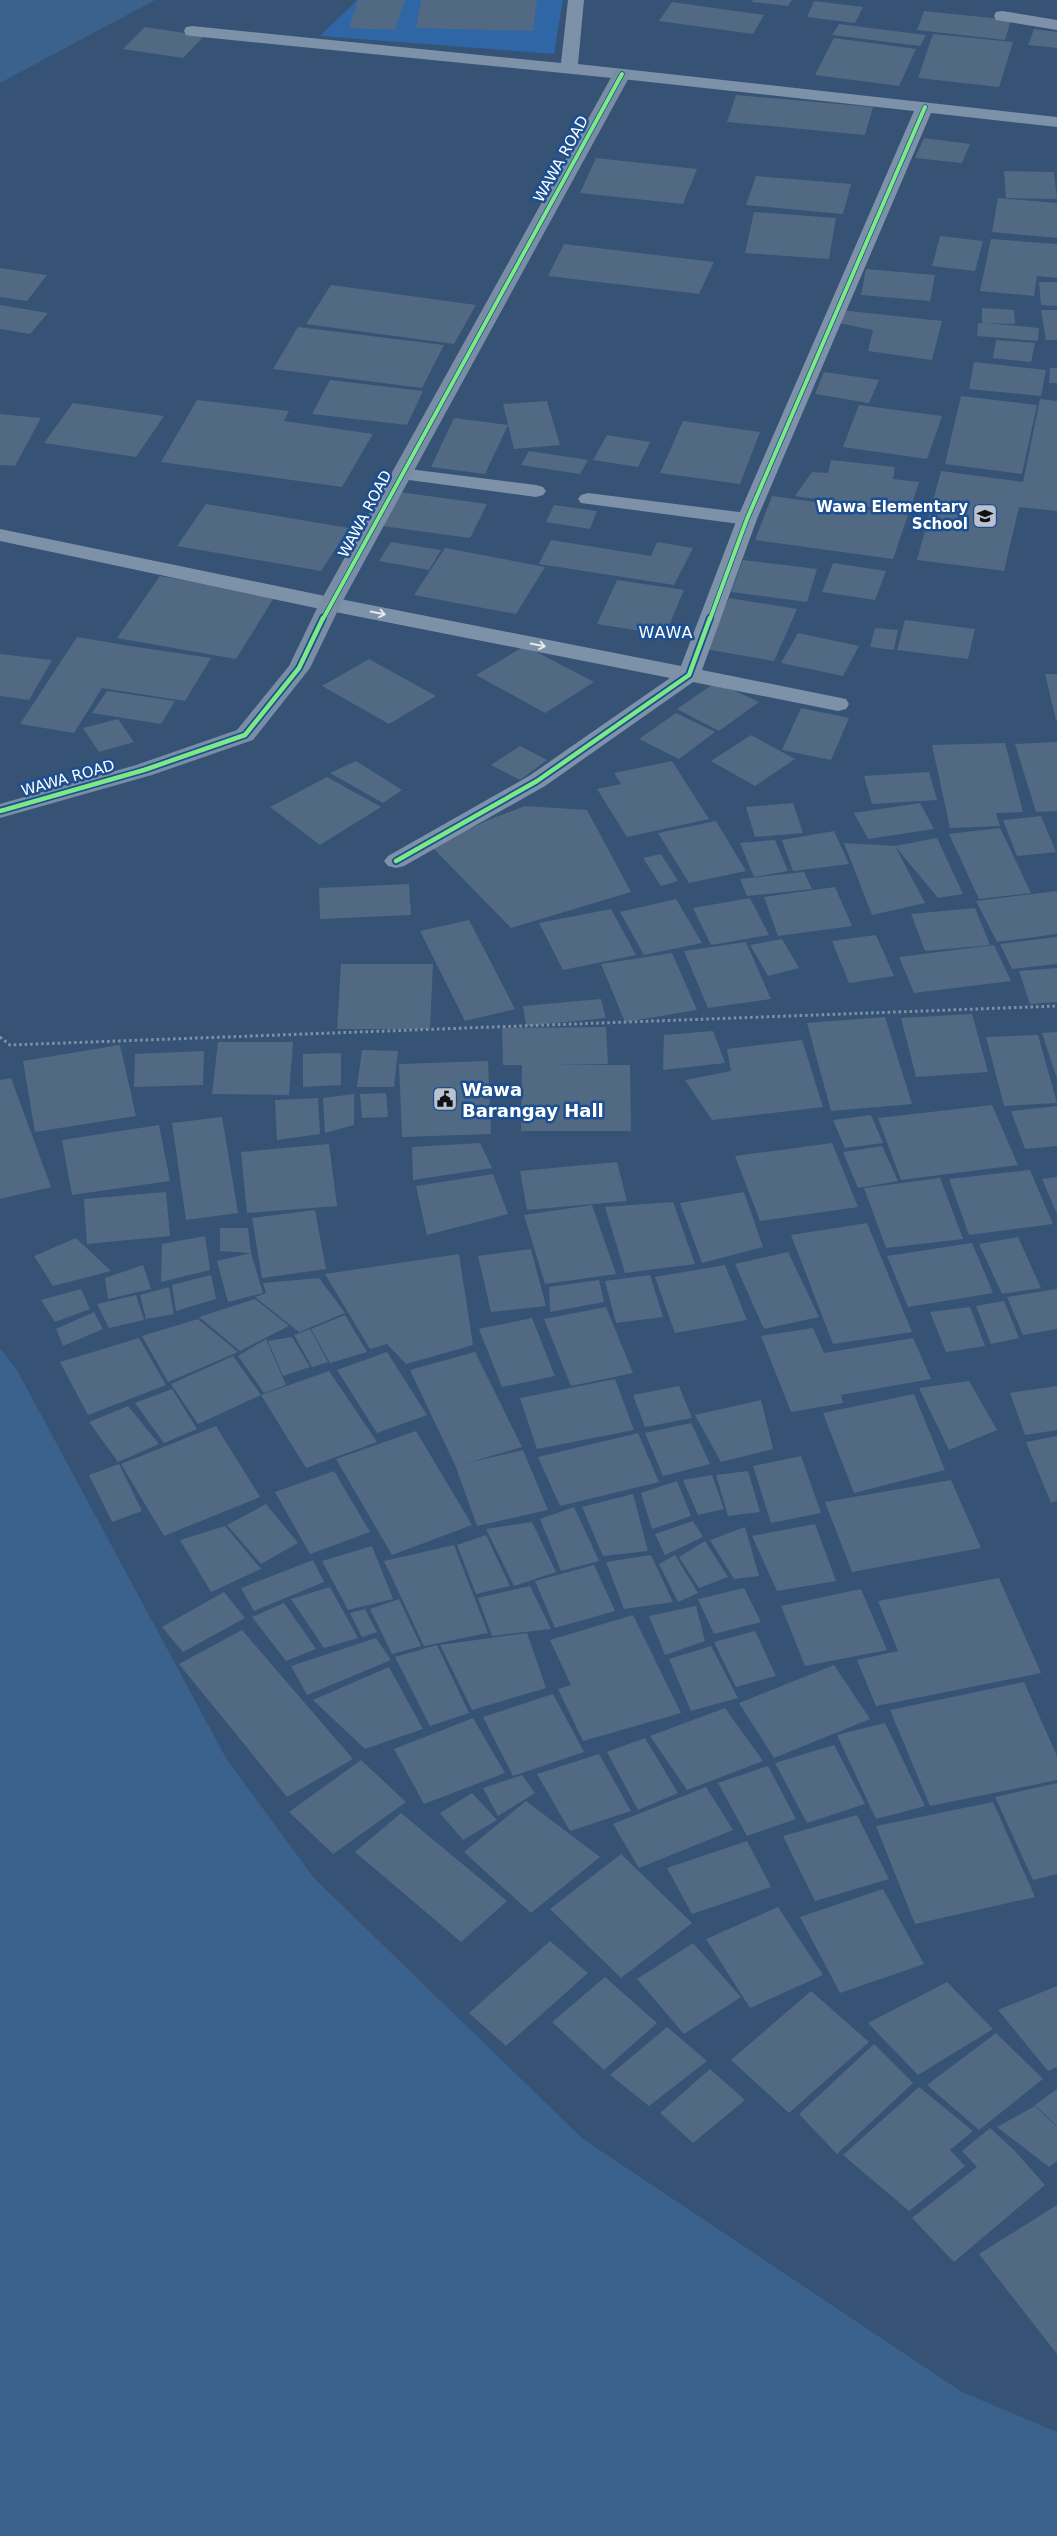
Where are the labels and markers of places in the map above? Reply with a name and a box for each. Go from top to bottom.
place label: Wawa Elementary School [816,498,968,533]
school or university icon: Wawa Elementary School [972,503,998,529]
place label: Wawa Barangay Hall [462,1079,604,1121]
public building icon: Wawa Barangay Hall [432,1086,458,1112]

